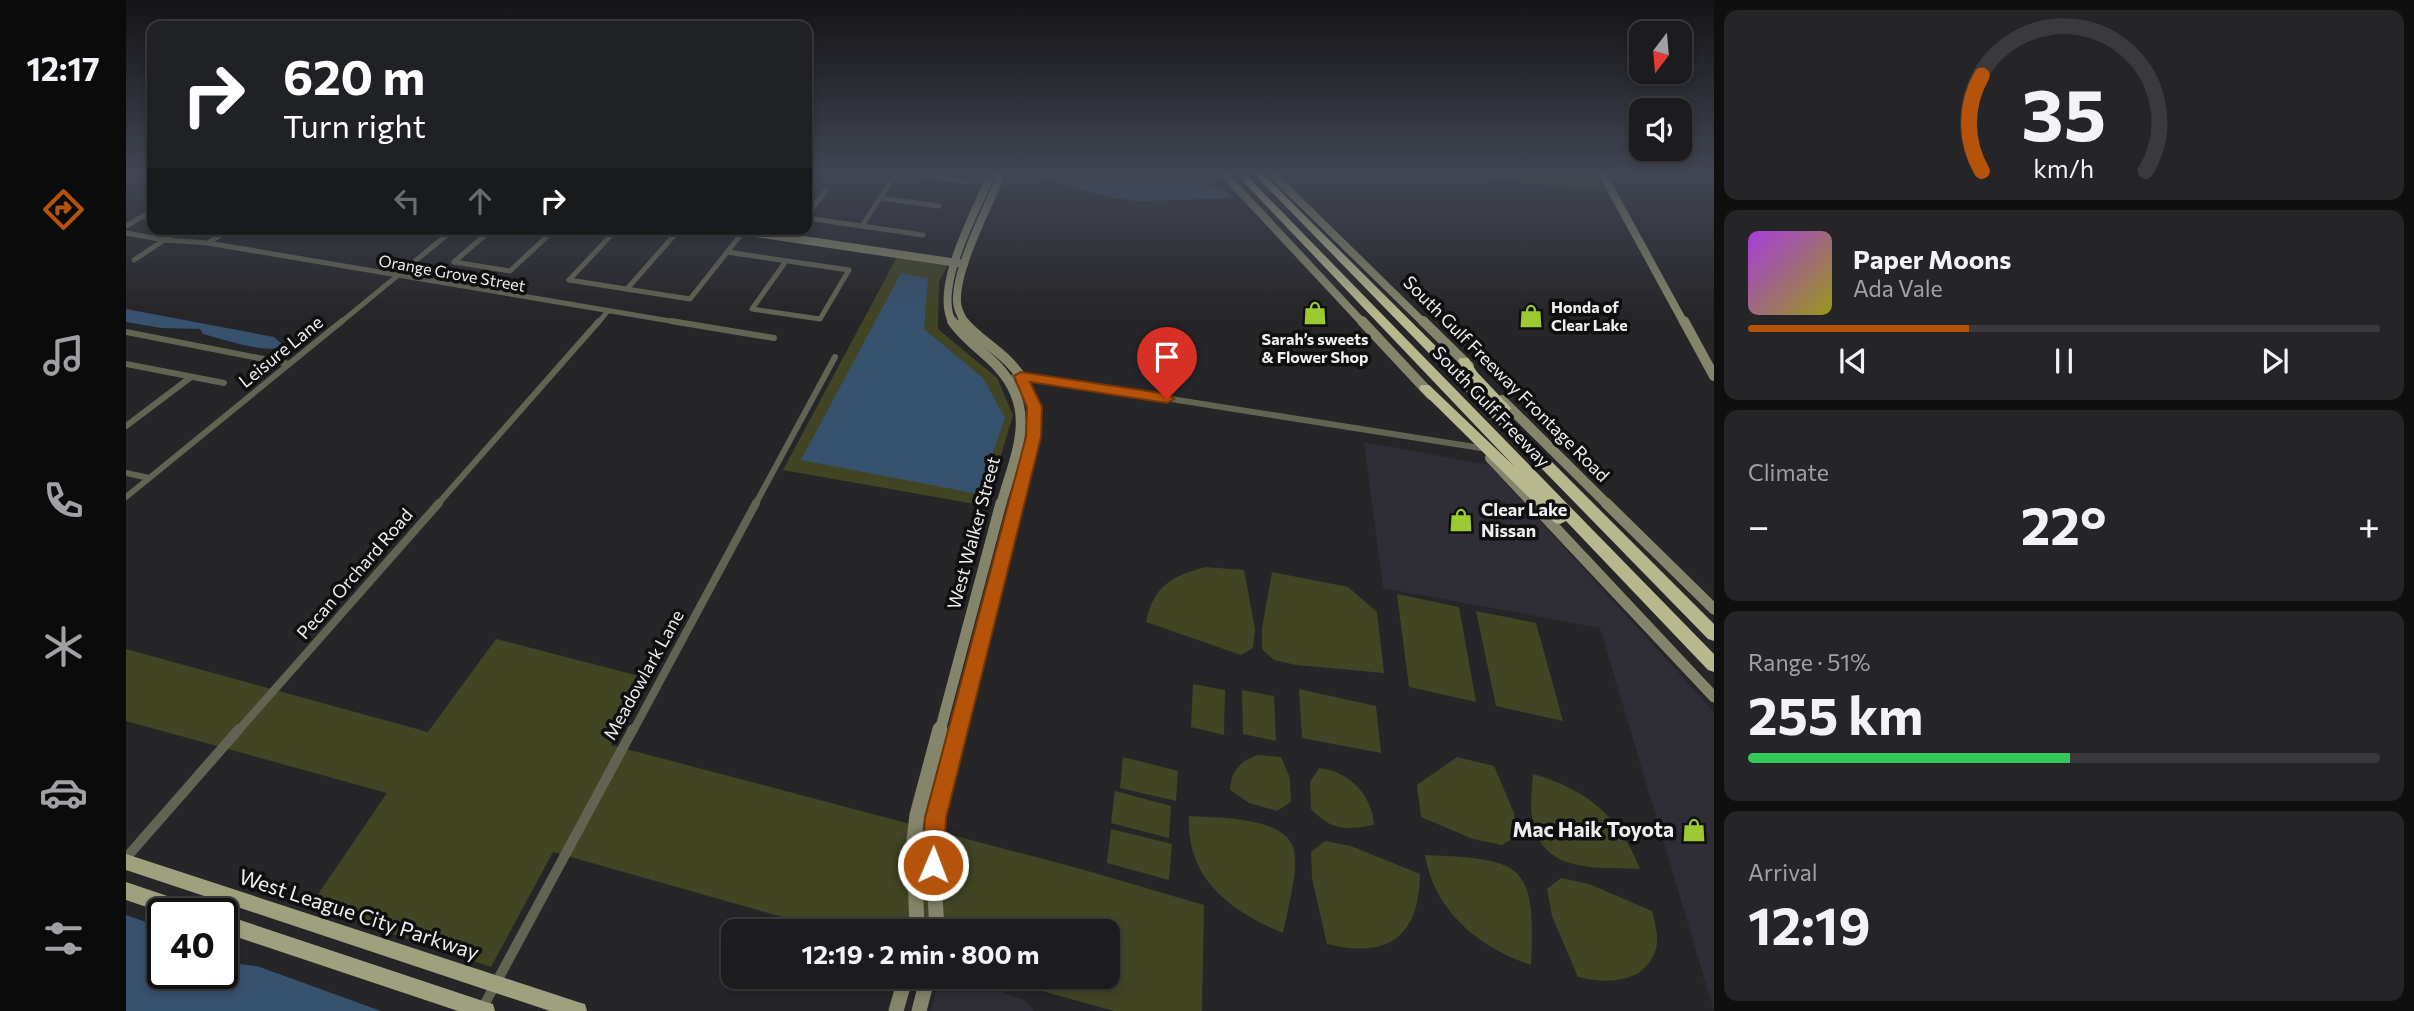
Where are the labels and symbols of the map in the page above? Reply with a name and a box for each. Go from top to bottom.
north arrow [1629,21,1692,84]
street label: Orange Grove Street [377,250,527,295]
street label: South Gulf Freeway Frontage Road [1399,272,1613,486]
place label: Honda of Clear Lake [1551,297,1628,334]
shop icon: Sarah’s sweets & Flower Shop [1301,299,1329,327]
shop icon: Honda of Clear Lake [1517,302,1545,330]
street label: Leisure Lane [234,311,327,392]
pin [1137,327,1197,399]
place label: Sarah’s sweets & Flower Shop [1261,329,1369,366]
street label: South Gulf Freeway [1428,342,1554,472]
street label: West Walker Street [942,454,1004,612]
place label: Clear Lake Nissan [1481,498,1567,541]
street label: Pecan Orchard Road [292,504,417,643]
shop icon: Clear Lake Nissan [1447,506,1475,534]
street label: Meadowlark Lane [598,606,688,743]
place label: Mac Haik Toyota [1512,816,1674,841]
shop icon: Mac Haik Toyota [1680,816,1708,844]
position arrow [896,828,970,902]
street label: West League City Parkway [236,863,483,964]
speed limit sign: 40 [147,898,238,989]

